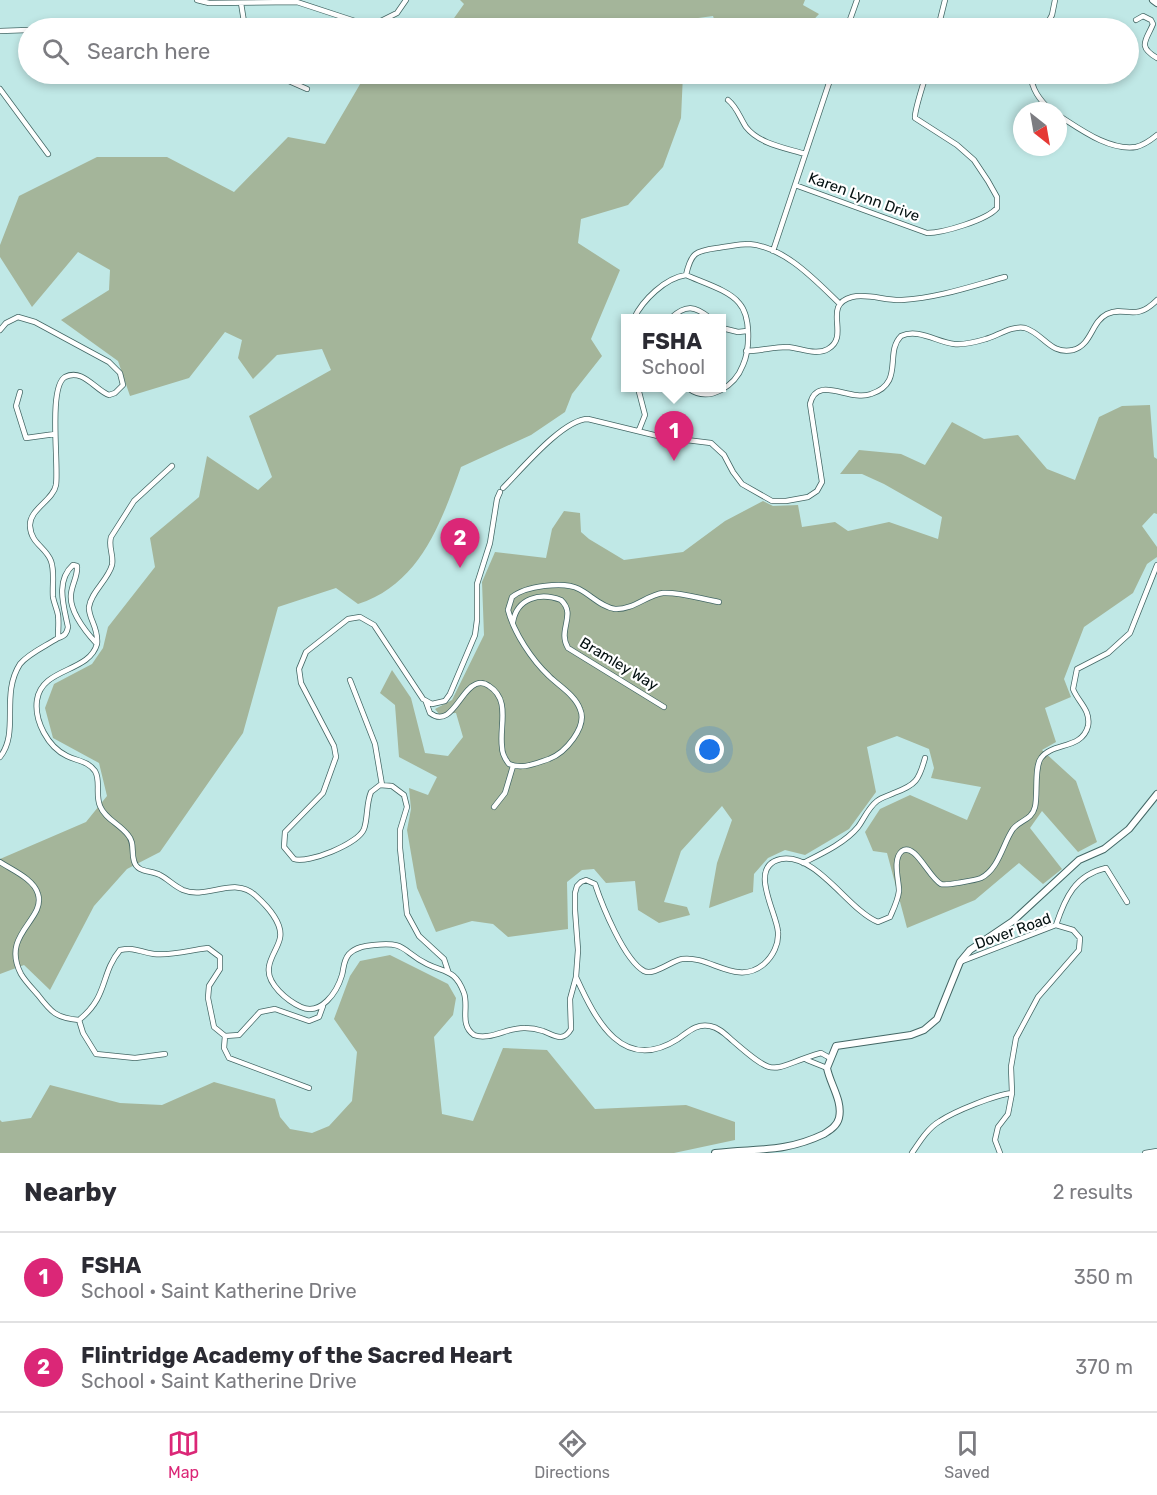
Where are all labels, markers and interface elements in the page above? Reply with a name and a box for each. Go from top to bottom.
search box [18,18,1139,84]
icon: search [39,35,72,68]
text: Search here [87,38,210,65]
north arrow [1013,102,1067,156]
street label: Karen Lynn Drive [806,169,922,225]
popup [621,314,726,392]
text: FSHA [642,328,702,355]
text: School [642,355,705,379]
pin: 1 [654,412,694,461]
pin: 2 [440,518,480,568]
street label: Bramley Way [576,634,662,694]
your location [695,735,724,764]
street label: Dover Road [972,909,1054,953]
text: Nearby [24,1177,117,1208]
text: 2 results [1053,1180,1133,1204]
text: FSHA [81,1252,141,1279]
text: 1 [39,1265,48,1289]
text: 350 m [1074,1265,1133,1289]
text: School · Saint Katherine Drive [81,1279,357,1303]
text: Flintridge Academy of the Sacred Heart [81,1342,512,1369]
text: 2 [37,1355,50,1379]
text: 370 m [1075,1355,1133,1379]
text: School · Saint Katherine Drive [81,1369,357,1393]
tab: Map [167,1427,200,1482]
tab: Directions [534,1427,610,1482]
tab: Saved [944,1427,990,1482]

